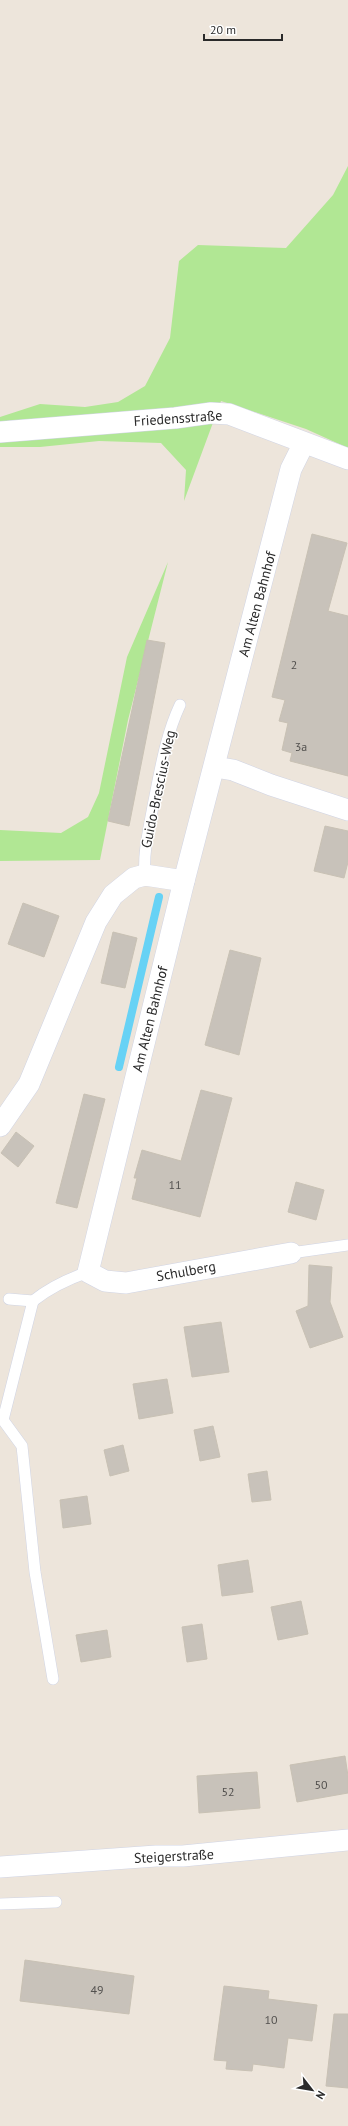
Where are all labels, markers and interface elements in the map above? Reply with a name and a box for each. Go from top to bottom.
scale bar [204,16,282,42]
text: 20 m [210,22,236,37]
street label: Friedensstraße [133,406,223,430]
street label: Am Alten Bahnhof [234,549,280,659]
house number: 2 [291,657,297,672]
street label: Guido-Brescius-Weg [137,728,179,850]
house number: 3a [295,739,307,754]
street label: Am Alten Bahnhof [128,964,172,1074]
house number: 11 [168,1177,182,1192]
street label: Schulberg [155,1257,217,1285]
house number: 50 [314,1777,328,1792]
house number: 52 [221,1784,235,1799]
street label: Steigerstraße [134,1845,214,1867]
house number: 49 [90,1982,104,1997]
house number: 10 [264,2012,278,2027]
north arrow [292,2070,332,2110]
text: N [313,2088,328,2102]

